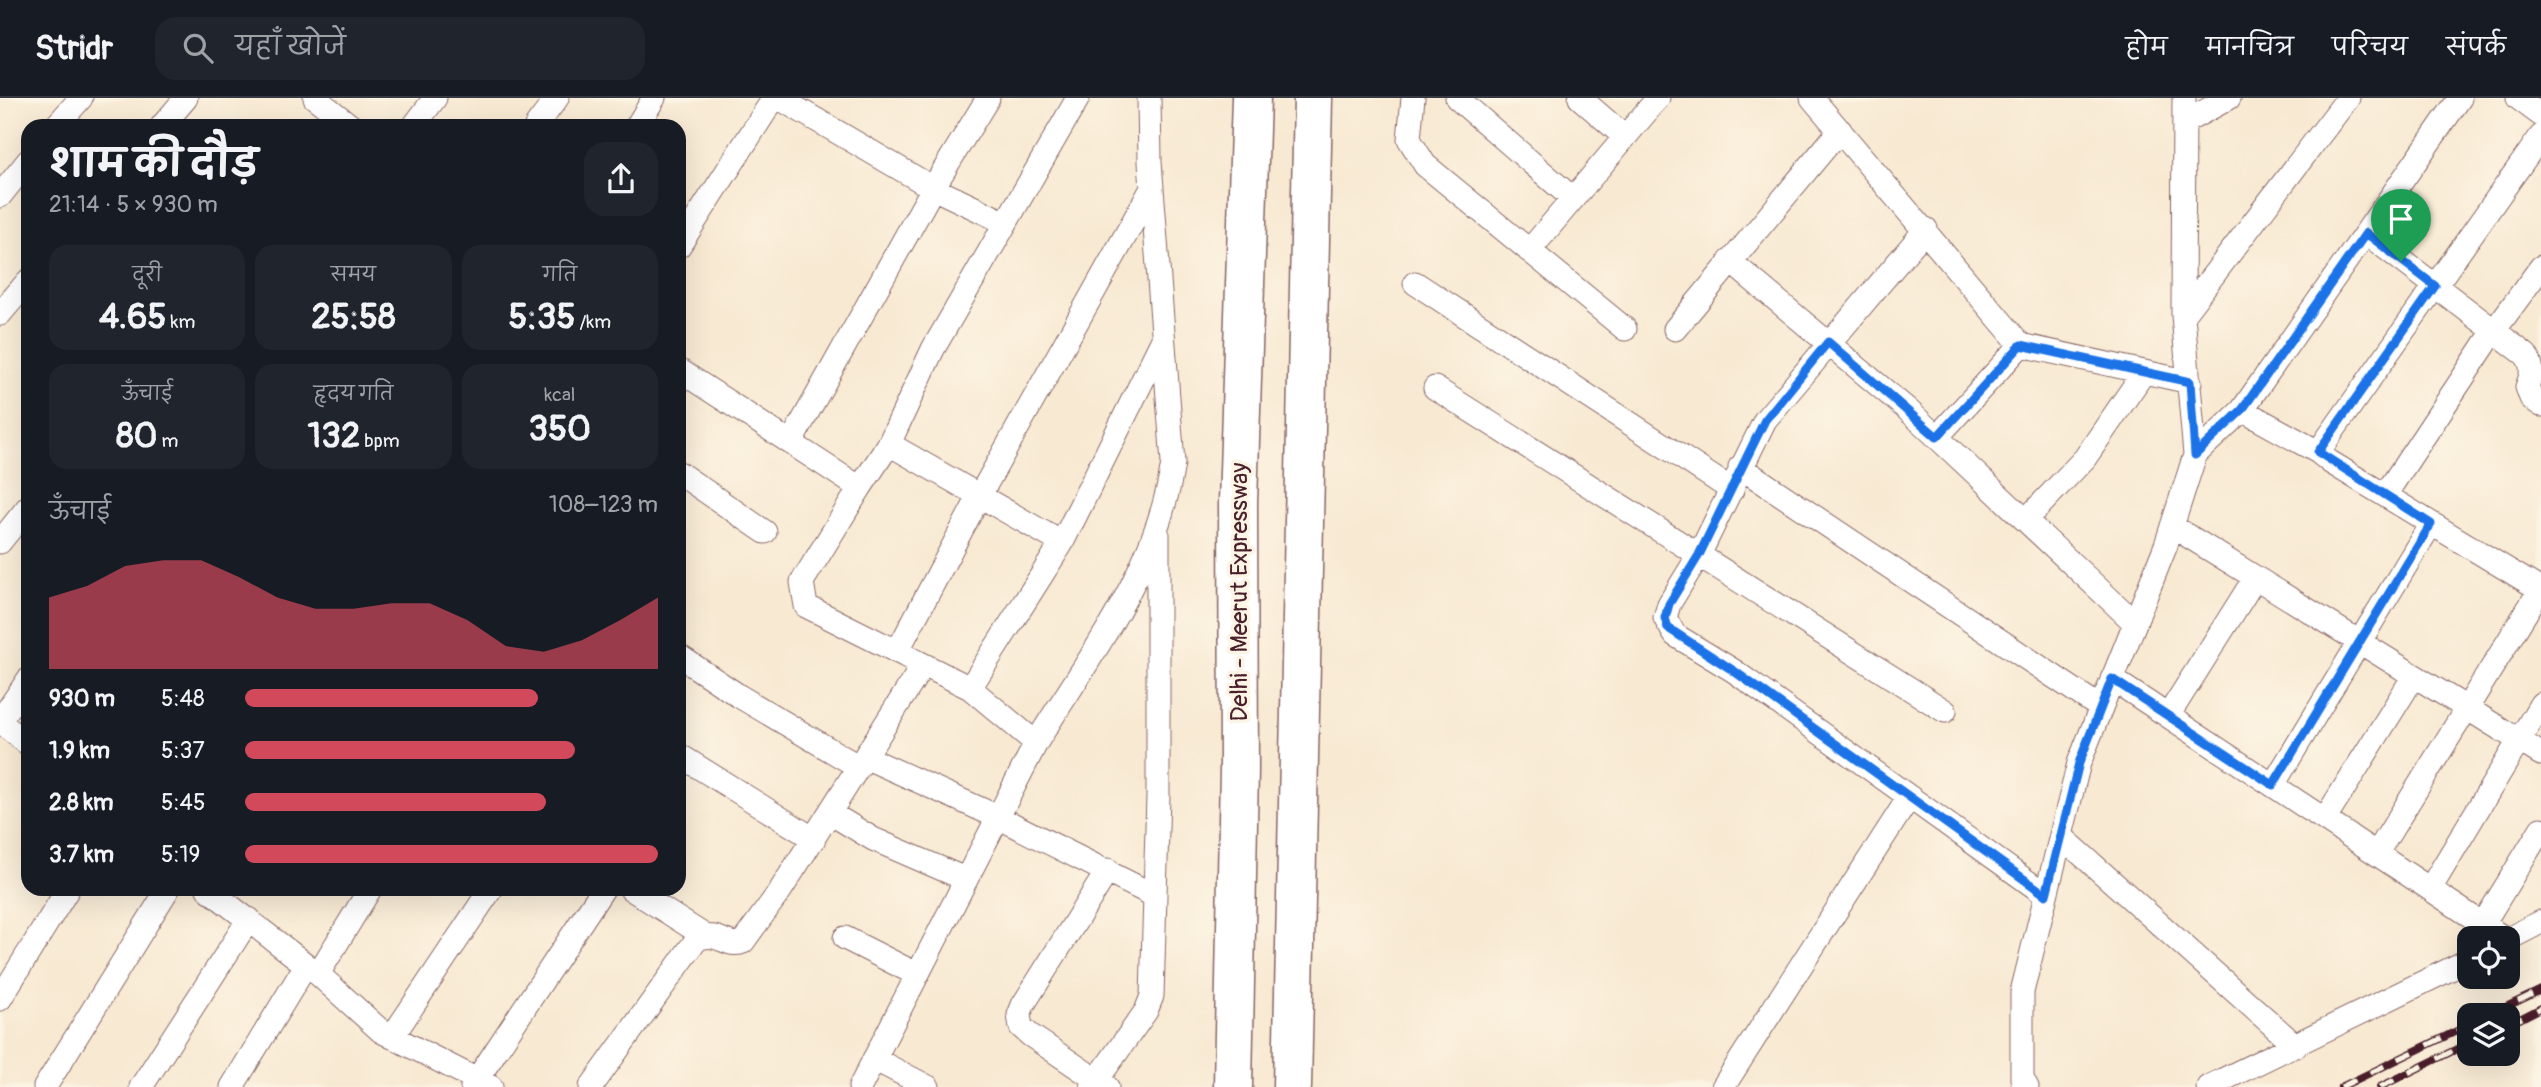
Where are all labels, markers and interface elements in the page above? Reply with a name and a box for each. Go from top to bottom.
search box [155,17,645,80]
text: Stridr [35,28,113,69]
icon: search [179,29,217,67]
text: यहाँ खोजें [235,31,346,63]
text: होम [2125,33,2168,62]
text: मानचित्र [2206,33,2294,62]
text: परिचय [2332,33,2408,62]
text: संपर्क [2446,33,2506,62]
text: शाम की दौड़ [49,140,258,188]
button: share [584,142,658,216]
pin [2371,189,2431,261]
text: 21:14 · 5 × 930 m [49,190,218,219]
icon: arrive [2382,200,2420,238]
text: दूरी [132,263,162,287]
text: समय [331,263,376,287]
text: गति [543,263,577,287]
text: 4.65 [99,295,166,339]
text: 25:58 [311,295,396,339]
text: 5:35 [509,295,575,339]
text: km [166,310,195,334]
text: /km [575,310,611,334]
text: ऊँचाई [122,382,173,406]
text: हृदय गति [314,382,393,406]
text: kcal [544,383,575,407]
text: 350 [529,407,591,451]
text: 80 [116,414,157,458]
text: 132 [307,414,360,458]
text: m [157,429,178,453]
text: bpm [360,429,400,453]
street label: Delhi - Meerut Expressway [1225,462,1254,722]
text: 108–123 m [549,490,658,519]
text: ऊँचाई [49,497,111,526]
text: 930 m [49,684,115,713]
text: 5:48 [161,684,205,713]
text: 1.9 km [49,736,110,765]
text: 5:37 [161,736,205,765]
text: 2.8 km [49,788,114,817]
text: 5:45 [161,788,205,817]
text: 3.7 km [49,840,114,869]
text: 5:19 [161,840,200,869]
map controls [2457,926,2520,1066]
button: locate [2457,926,2520,989]
button: layers [2457,1003,2520,1066]

